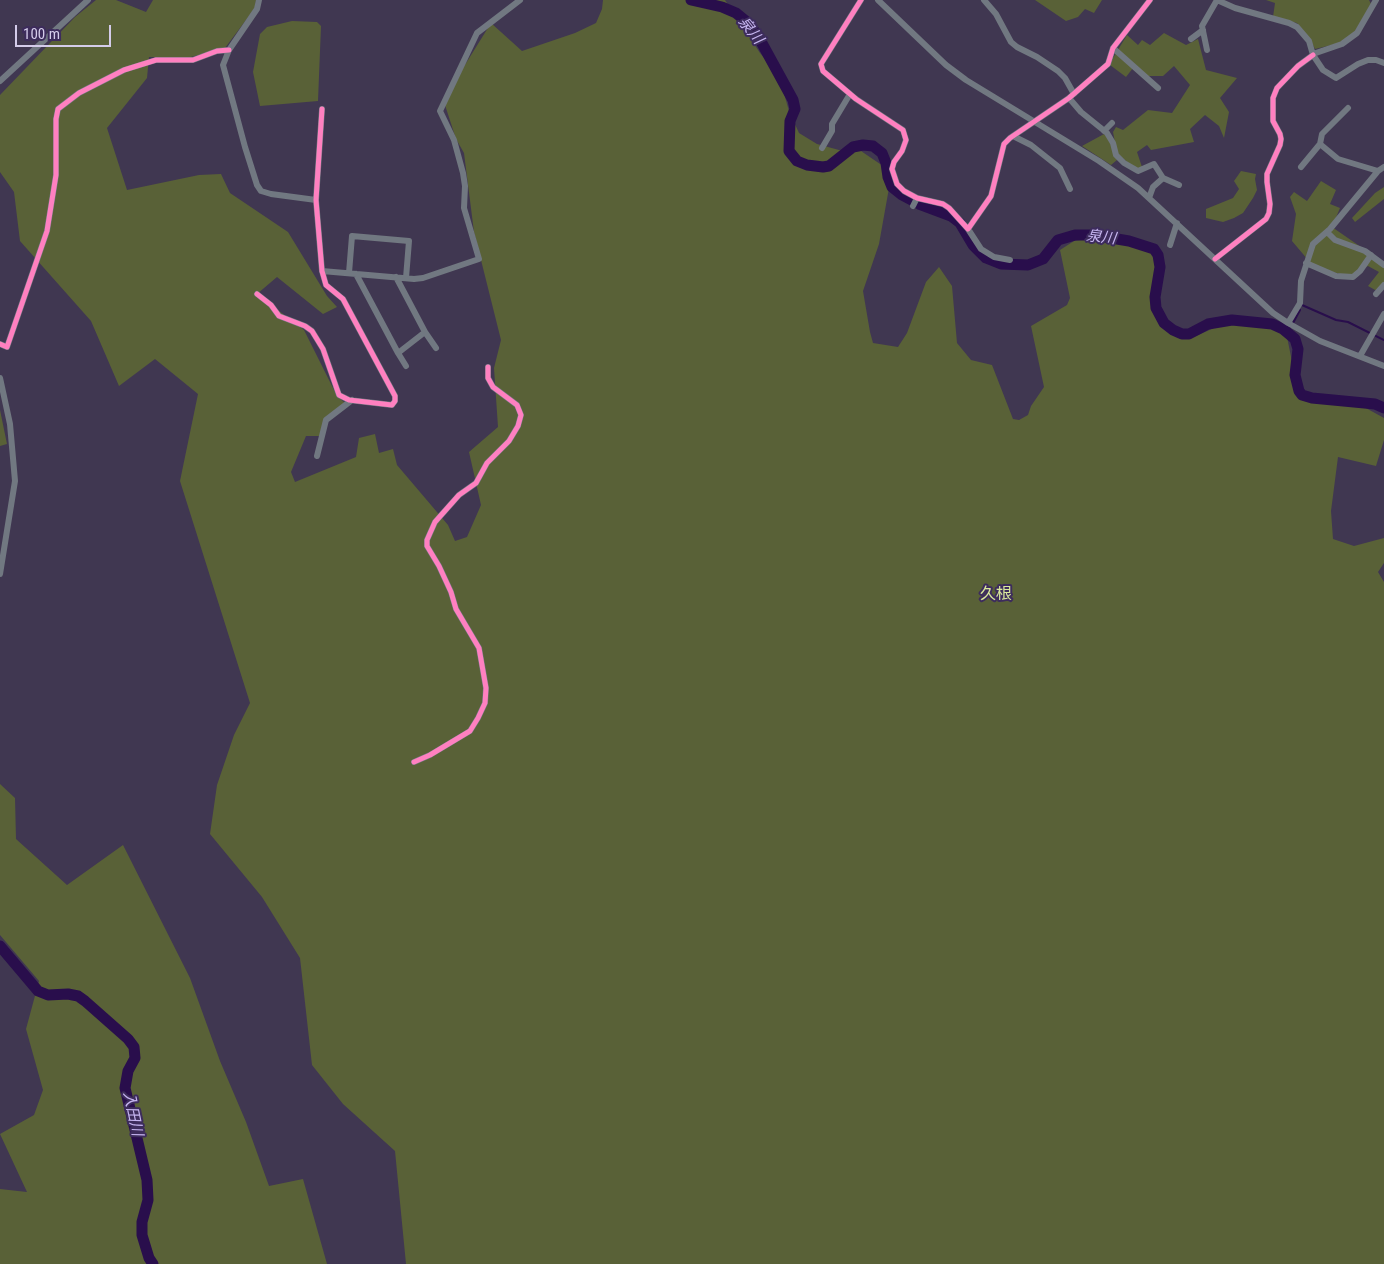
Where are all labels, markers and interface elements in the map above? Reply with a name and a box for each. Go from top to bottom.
water label: 泉川 [734,14,766,48]
scale bar [18,15,114,47]
text: 100 m [23,25,60,43]
water label: 泉川 [1085,227,1117,249]
district label: 久根 [980,585,1012,605]
water label: 入田川 [119,1090,145,1138]

